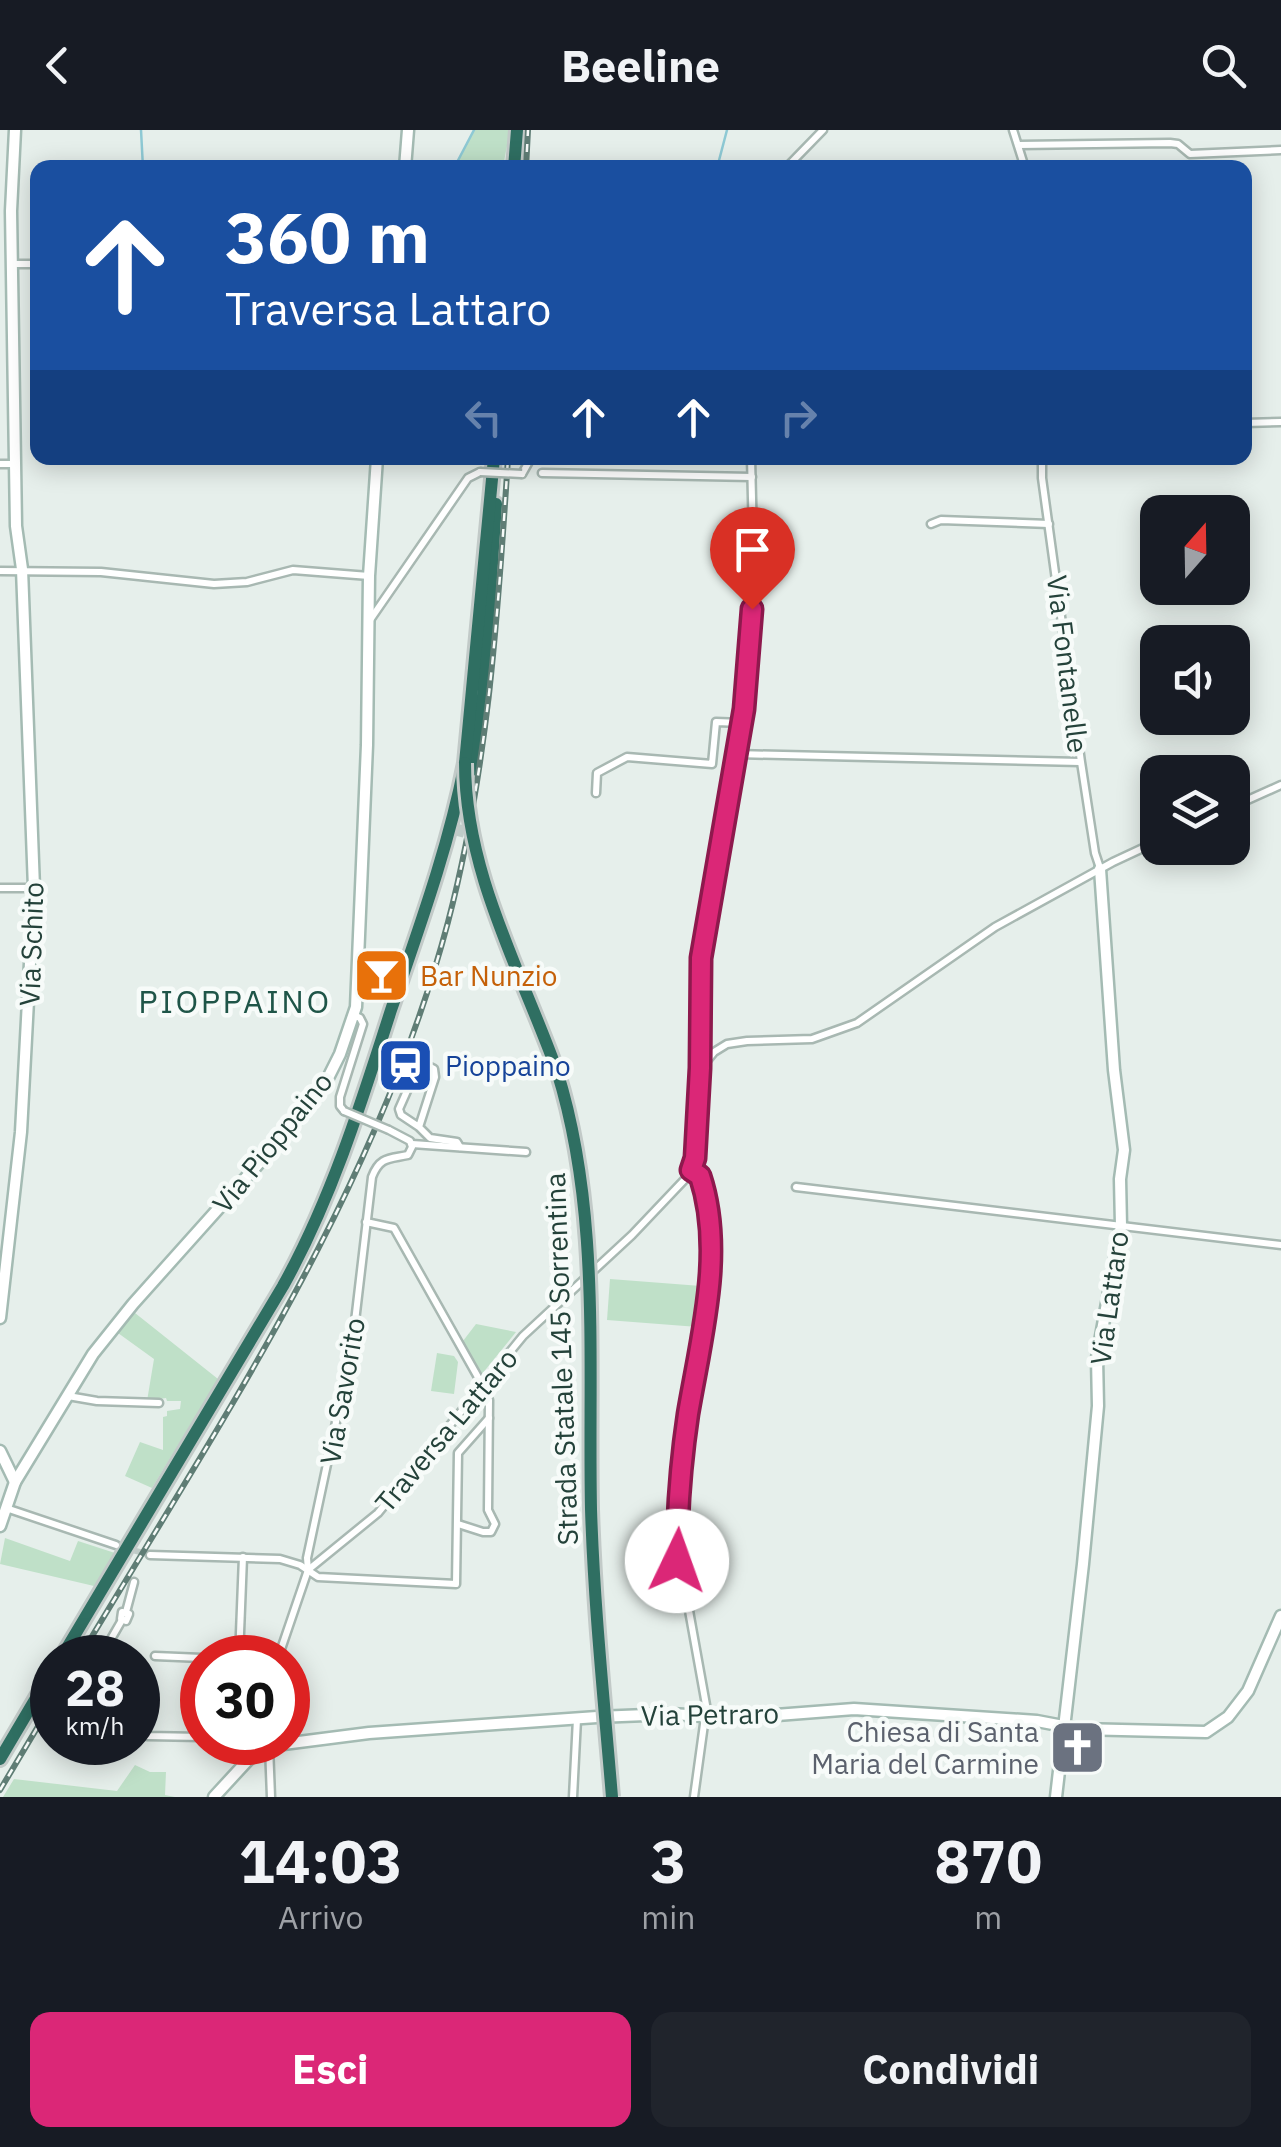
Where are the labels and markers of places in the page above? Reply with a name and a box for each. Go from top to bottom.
pin [710,507,795,610]
bar icon: Bar Nunzio [351,945,411,1005]
place label: Bar Nunzio [420,957,557,994]
station icon: Pioppaino [376,1035,436,1095]
place label: Pioppaino [445,1047,571,1084]
place label: Chiesa di Santa Maria del Carmine [811,1713,1039,1782]
church icon: Chiesa di Santa Maria del Carmine [1048,1717,1108,1777]

